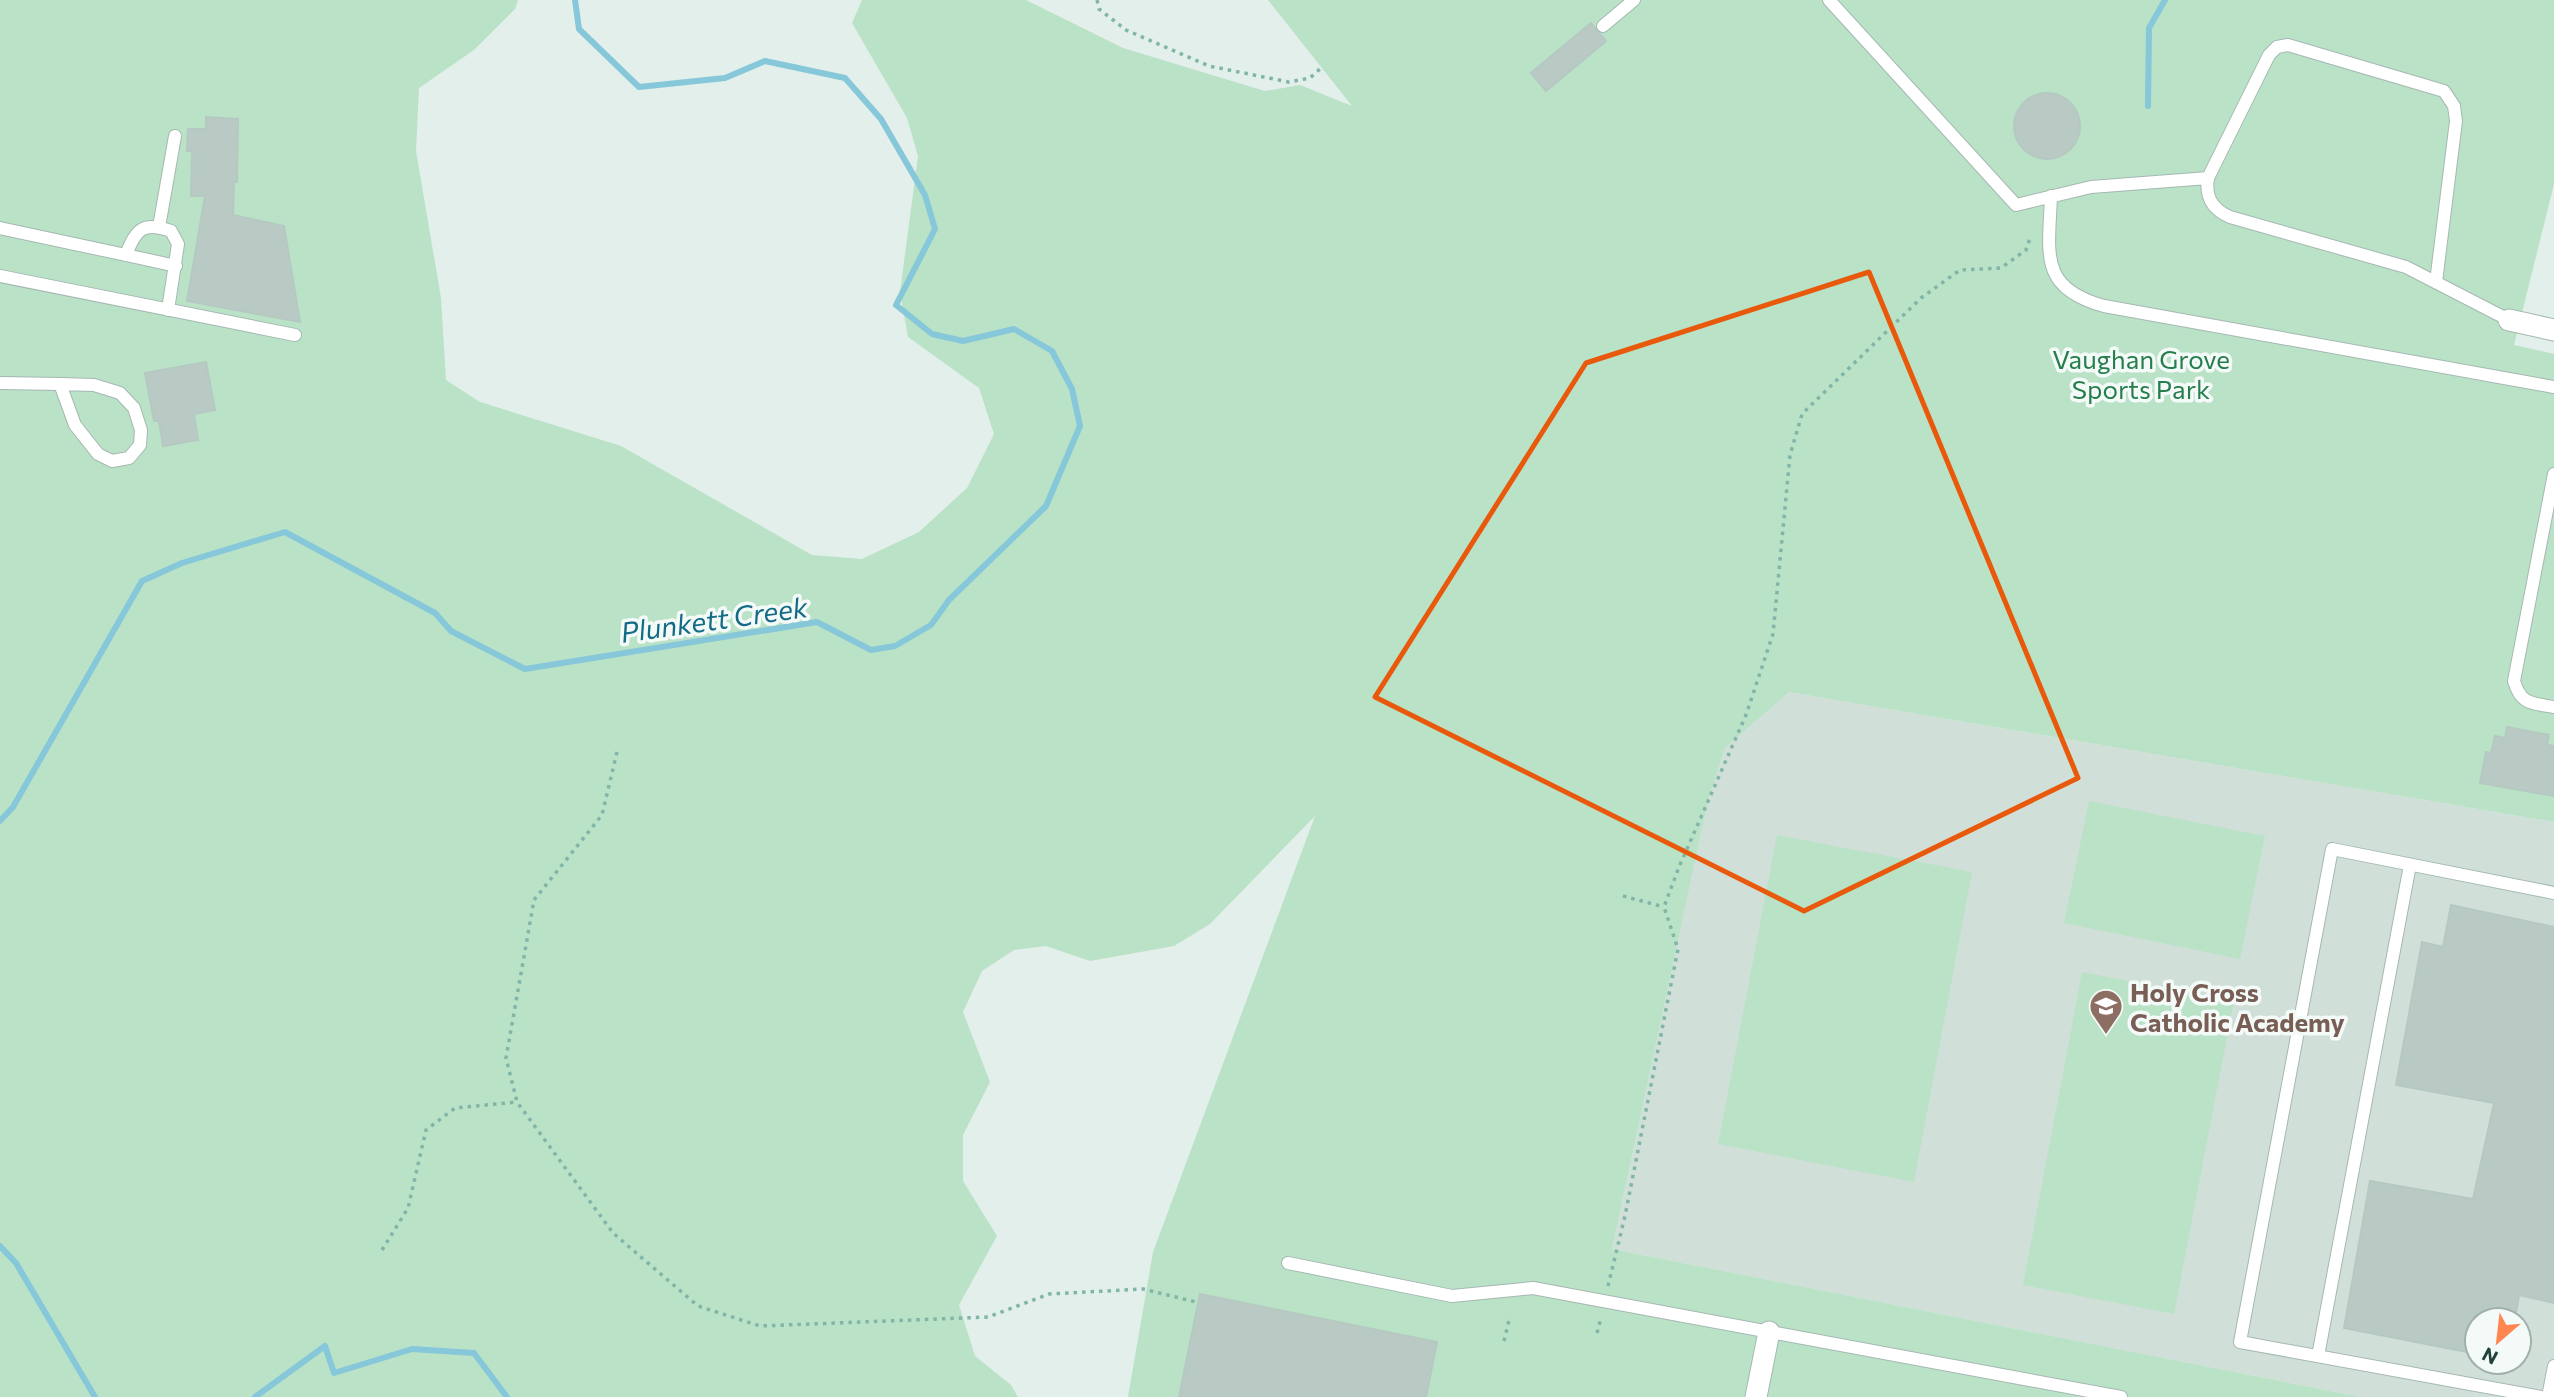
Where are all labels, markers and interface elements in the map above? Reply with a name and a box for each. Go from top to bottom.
park label: Vaughan Grove Sports Park [2052,343,2230,404]
water label: Plunkett Creek [618,589,810,649]
place label: Holy Cross Catholic Academy [2130,976,2345,1037]
school or university icon: Holy Cross Catholic Academy [2087,987,2125,1036]
north arrow [2463,1306,2533,1376]
text: N [2478,1343,2501,1370]

